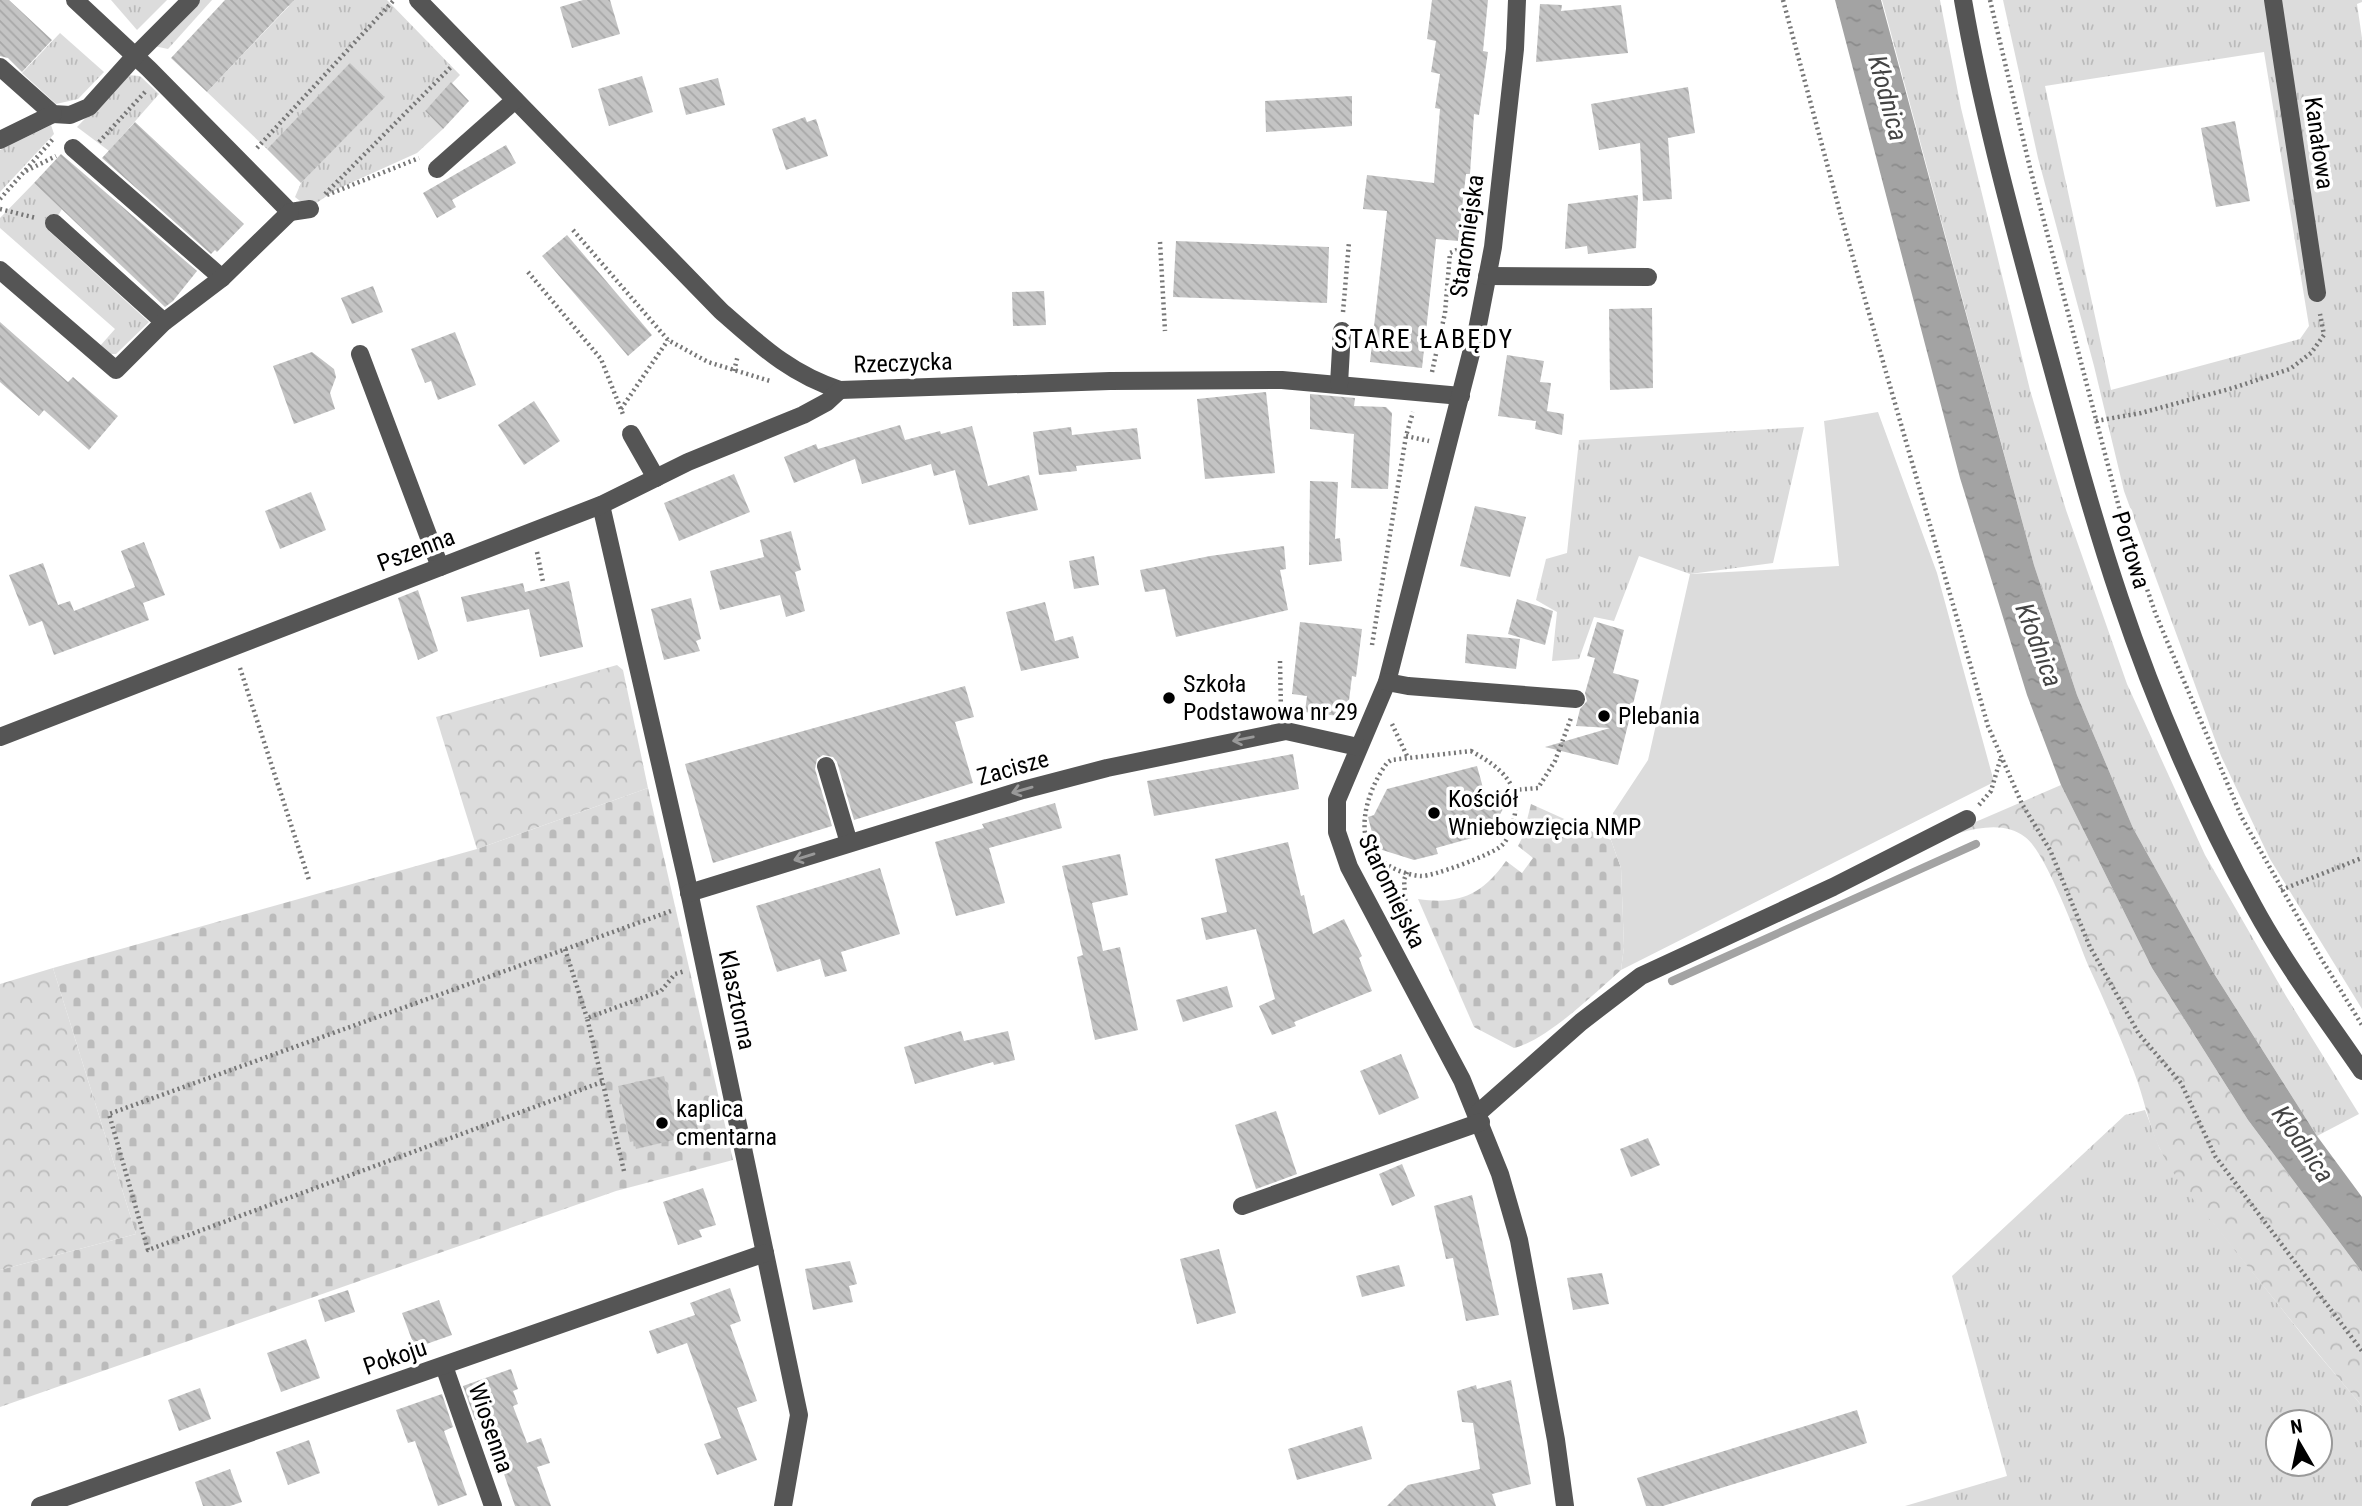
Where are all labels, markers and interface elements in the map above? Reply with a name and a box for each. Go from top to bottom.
water label: Kłodnica [1862,52,1914,144]
street label: Kanałowa [2299,95,2339,191]
street label: Staromiejska [1445,173,1489,299]
district label: STARE ŁABĘDY [1334,324,1514,354]
street label: Rzeczycka [853,347,953,379]
street label: Portowa [2106,508,2156,592]
street label: Pszenna [373,522,459,578]
water label: Kłodnica [2009,599,2069,691]
place label: Szkoła Podstawowa nr 29 [1183,670,1358,726]
marker: Szkoła Podstawowa nr 29 [1161,690,1177,706]
place label: Plebania [1618,702,1700,730]
marker: Plebania [1596,708,1612,724]
one-way arrow [1232,733,1255,746]
street label: Zacisze [974,744,1052,792]
one-way arrow [1011,785,1033,798]
place label: Kościół Wniebowzięcia NMP [1448,785,1641,841]
marker: Kościół Wniebowzięcia NMP [1426,805,1442,821]
street label: Staromiejska [1352,829,1432,953]
one-way arrow [793,852,815,865]
street label: Klasztorna [713,948,761,1052]
place label: kaplica cmentarna [676,1095,777,1151]
water label: Kłodnica [2266,1100,2340,1188]
marker: kaplica cmentarna [654,1115,670,1131]
street label: Pokoju [360,1333,430,1381]
street label: Wiosenna [463,1380,519,1476]
north arrow [2264,1408,2334,1478]
text: N [2289,1414,2304,1439]

